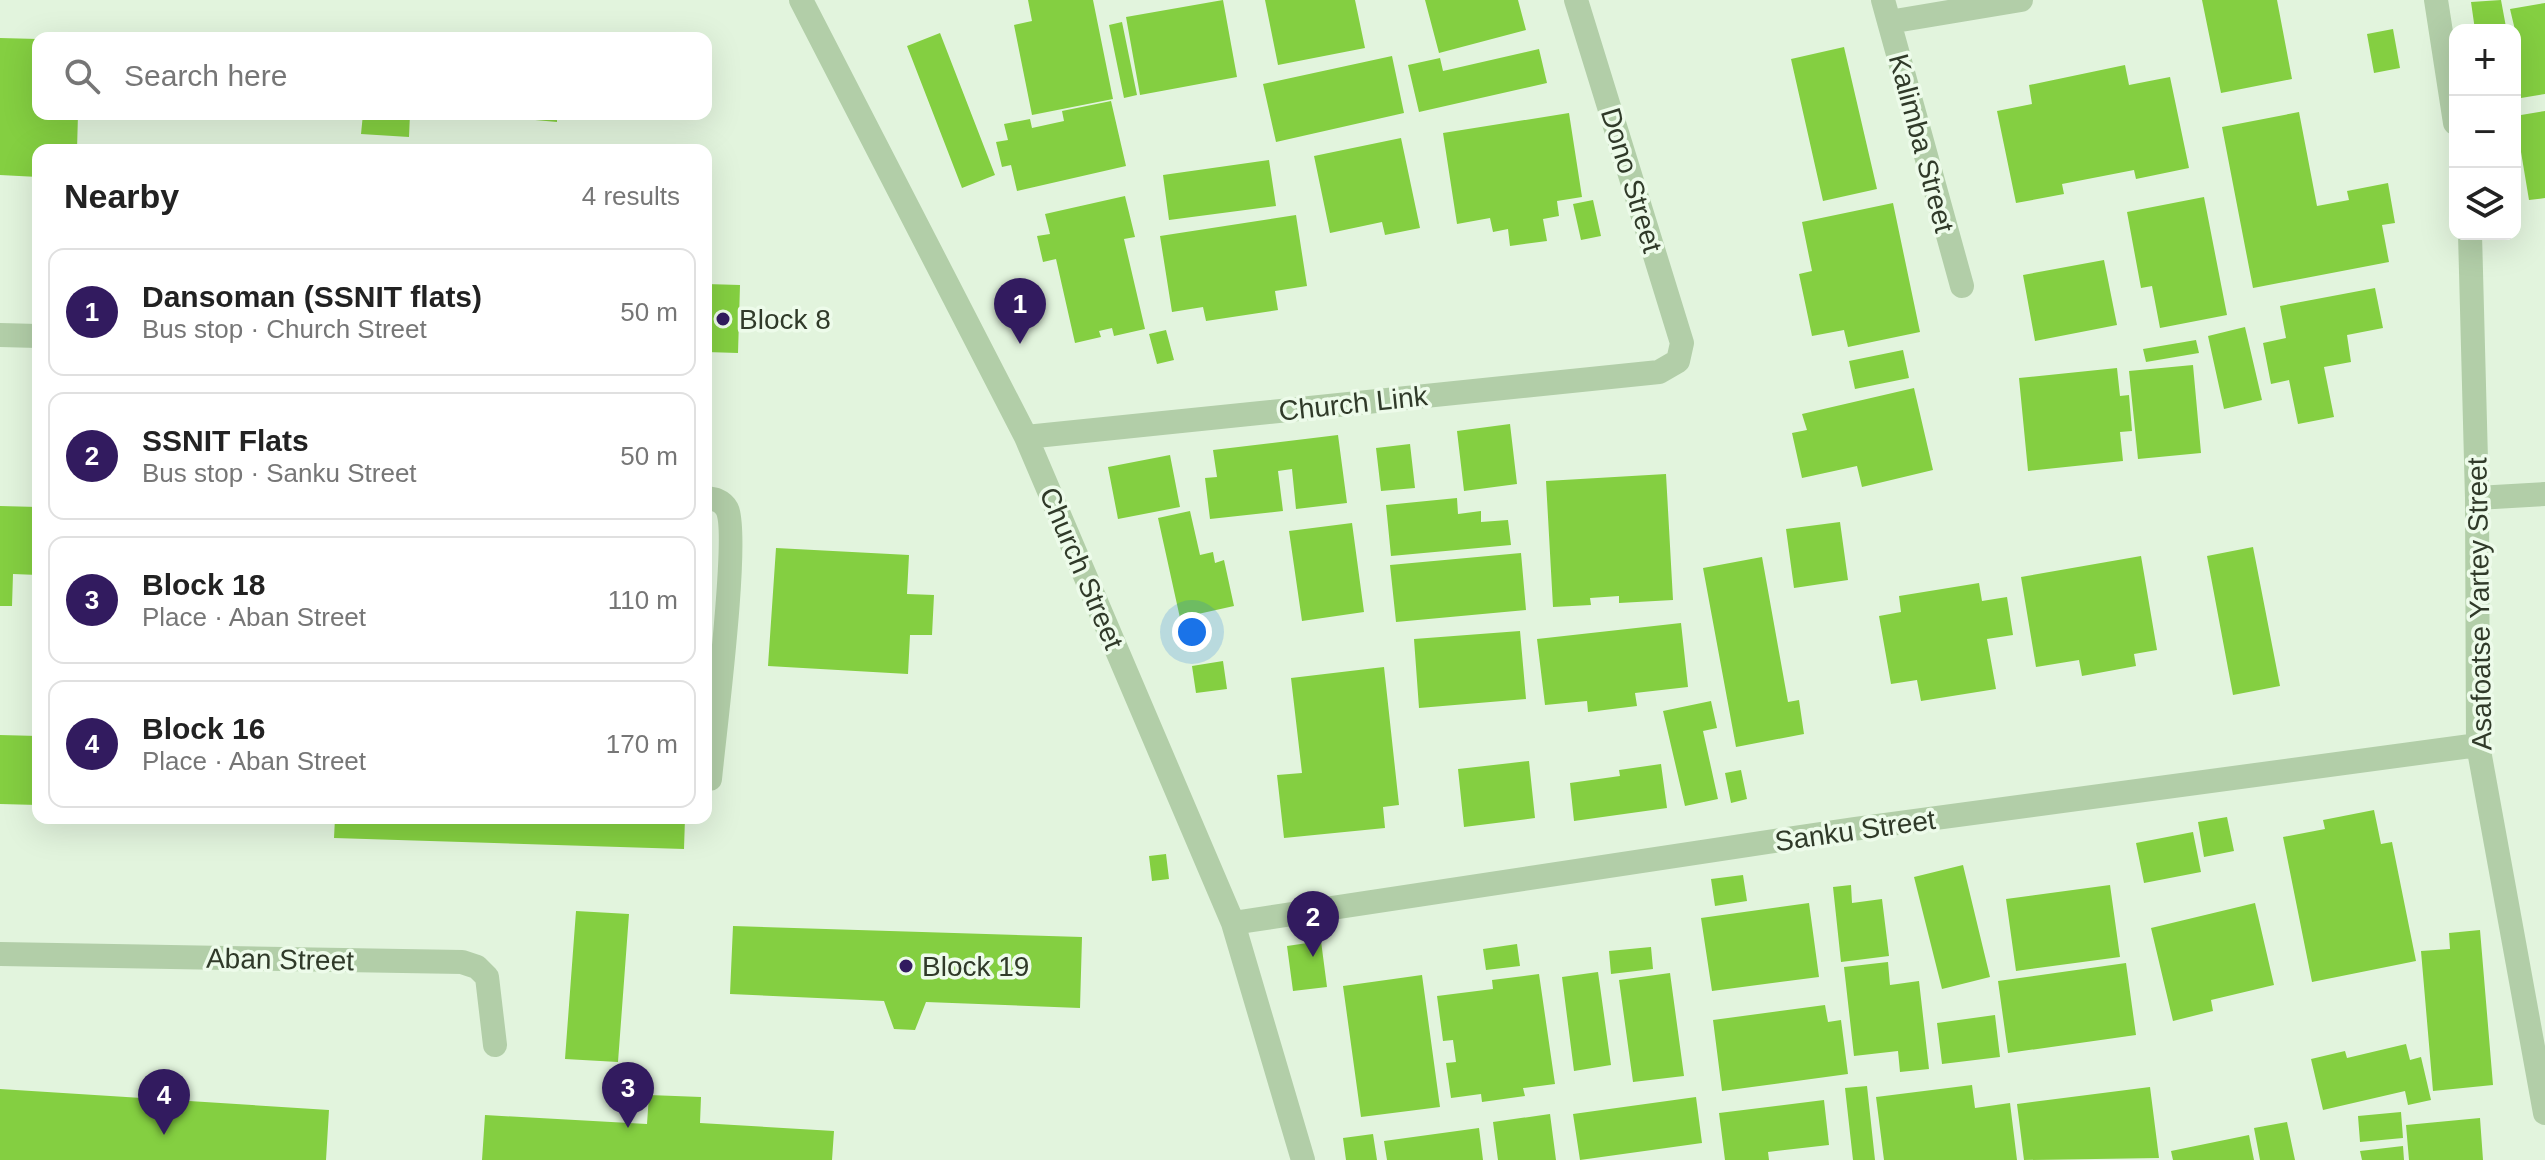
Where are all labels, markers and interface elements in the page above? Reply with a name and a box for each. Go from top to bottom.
map controls [2449,24,2521,240]
button: + [2449,24,2521,96]
search box [32,32,712,120]
street label: Kalimba Street [1883,50,1960,236]
icon: search [60,54,104,98]
text: Search here [124,59,287,92]
button: − [2449,96,2521,168]
street label: Dono Street [1595,104,1668,256]
button: layers [2449,168,2521,240]
text: Nearby [64,177,179,215]
text: 4 results [582,181,680,211]
pin: 1 [994,278,1046,344]
text: Dansoman (SSNIT flats) [142,280,482,313]
text: 1 [85,297,99,327]
text: 50 m [620,297,678,327]
place label: Block 8 [739,304,831,335]
marker: Block 8 [714,310,732,328]
text: Bus stop · Church Street [142,314,427,344]
street label: Church Link [1277,380,1430,427]
text: SSNIT Flats [142,424,309,457]
text: 2 [85,441,99,471]
text: 50 m [620,441,678,471]
street label: Asafoatse Yartey Street [2461,457,2498,751]
text: Bus stop · Sanku Street [142,458,417,488]
street label: Church Street [1034,483,1130,654]
text: Block 18 [142,568,265,601]
text: 3 [85,585,99,615]
text: 110 m [608,585,678,615]
text: Place · Aban Street [142,602,366,632]
your location [1172,612,1212,652]
text: Block 16 [142,712,265,745]
text: 4 [85,729,99,759]
text: 170 m [606,729,678,759]
text: Place · Aban Street [142,746,366,776]
street label: Sanku Street [1773,804,1938,857]
pin: 2 [1287,891,1339,957]
street label: Aban Street [206,943,354,976]
place label: Block 19 [922,951,1029,982]
marker: Block 19 [897,957,915,975]
pin: 3 [602,1062,654,1128]
pin: 4 [138,1069,190,1135]

